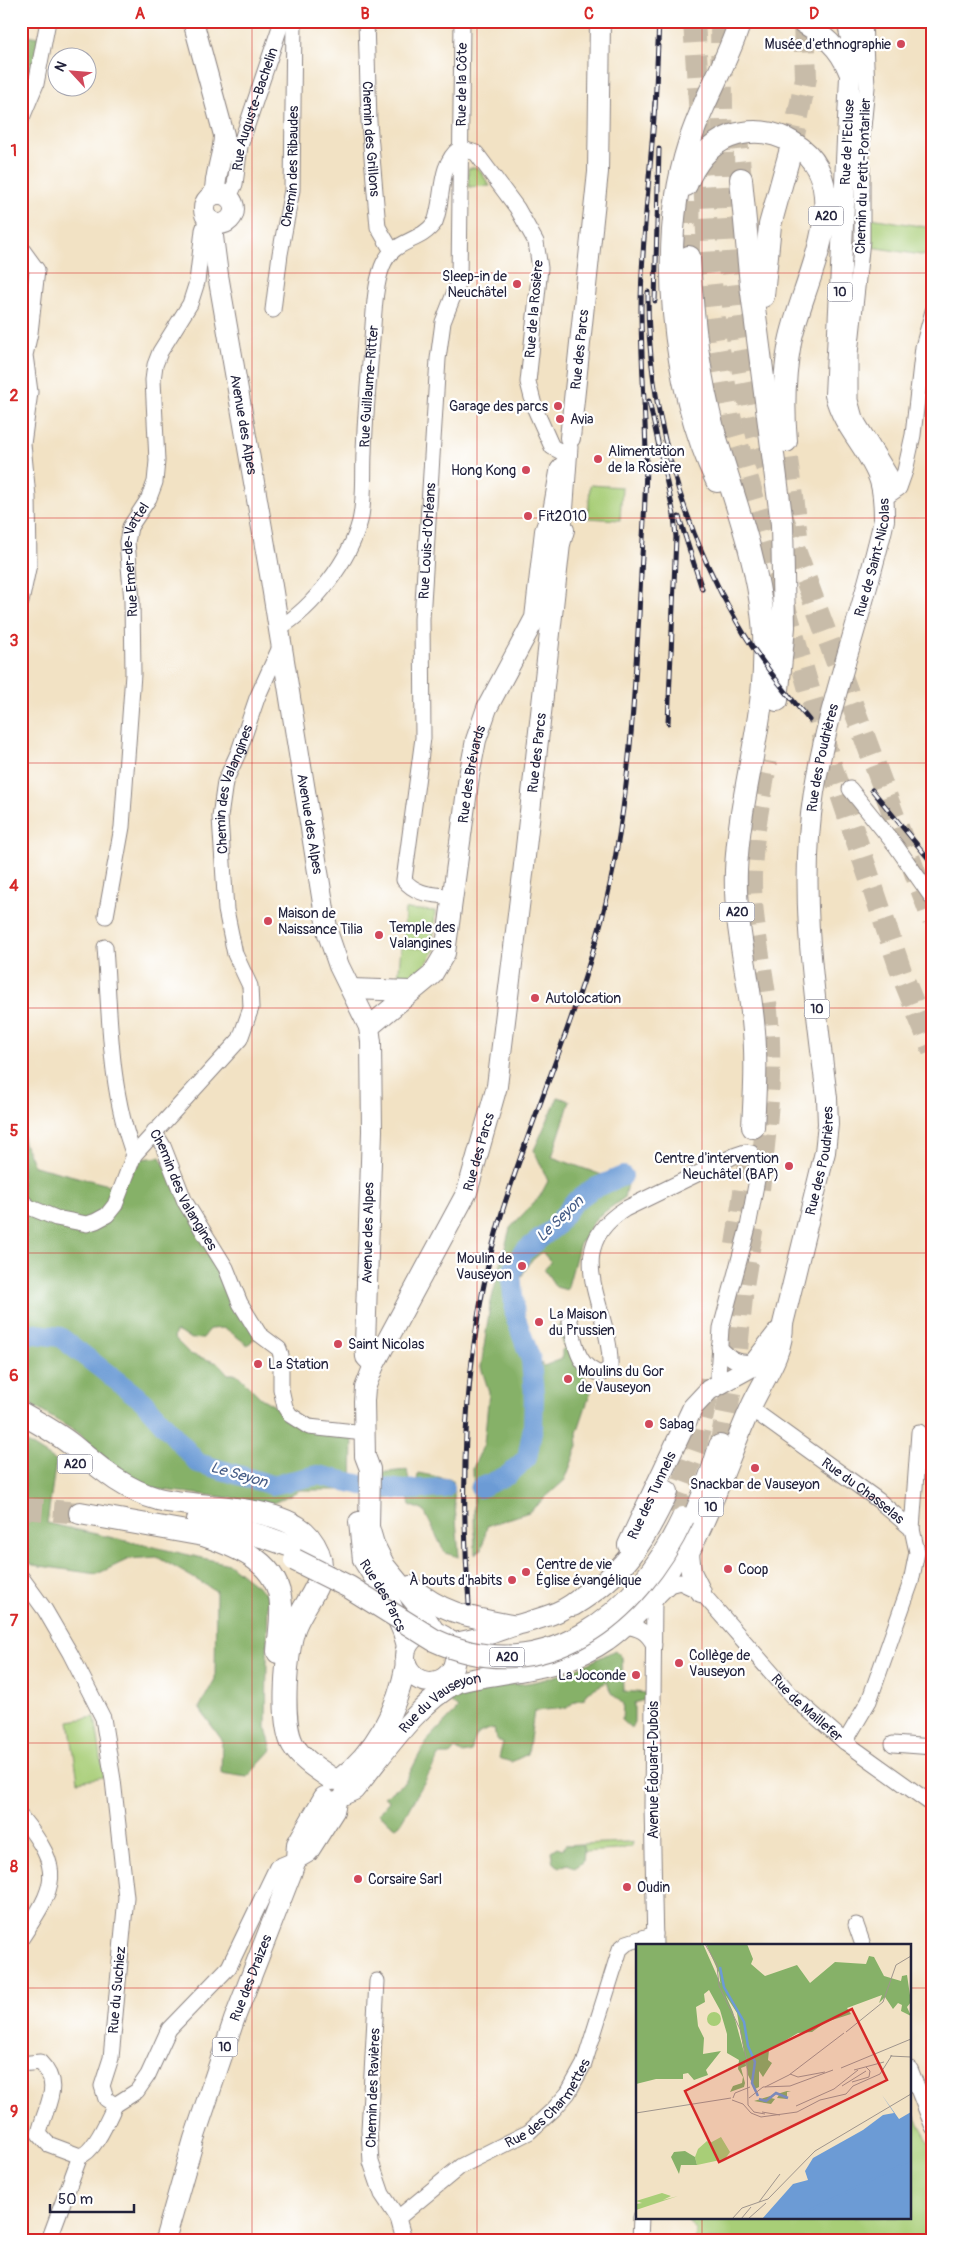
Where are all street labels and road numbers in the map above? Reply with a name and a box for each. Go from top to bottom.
street label: Rue de la Côte [452,42,470,127]
street label: Rue Auguste-Bachelin [228,45,281,172]
street label: Chemin des Grillons [359,81,384,198]
street label: Chemin du Petit-Pontarlier [852,97,874,255]
street label: Rue de l'Ecluse [836,99,857,185]
street label: Chemin des Ribaudes [277,105,302,228]
road number: A20 [808,207,844,226]
street label: Rue de la Rosière [521,259,547,359]
road number: 10 [828,282,852,302]
street label: Rue des Parcs [567,308,592,390]
street label: Rue Guillaume-Ritter [356,325,381,448]
street label: Avenue des Alpes [227,373,261,477]
street label: Rue Louis-d'Orléans [415,481,439,600]
street label: Rue de Saint-Nicolas [850,497,893,619]
street label: Rue Emer-de-Vattel [118,499,152,617]
street label: Rue des Poudrières [803,701,842,813]
street label: Rue des Parcs [524,711,550,794]
street label: Chemin des Valangines [211,722,256,855]
street label: Rue des Brévards [454,722,489,824]
street label: Avenue des Alpes [294,772,327,876]
road number: A20 [720,902,754,922]
road number: 10 [804,1000,830,1019]
street label: Rue des Poudrières [801,1105,837,1217]
street label: Rue des Parcs [459,1110,498,1193]
street label: Chemin des Valangines [146,1126,222,1254]
street label: Avenue des Alpes [359,1181,377,1284]
street label: Rue des Tunnels [623,1448,680,1542]
street label: Rue du Chasselas [818,1454,908,1528]
road number: A20 [58,1455,92,1474]
road number: 10 [698,1498,724,1516]
street label: Rue des Parcs [356,1556,410,1635]
road number: A20 [490,1648,524,1666]
street label: Rue du Vauseyon [395,1669,482,1736]
street label: Rue de Maillefer [768,1670,847,1745]
street label: Avenue Édouard-Dubois [644,1700,662,1839]
street label: Rue des Draizes [226,1931,275,2023]
street label: Rue du Suchiez [105,1946,129,2034]
street label: Chemin des Ravières [362,2027,384,2148]
road number: 10 [212,2038,238,2056]
street label: Rue des Charmettes [502,2056,594,2151]

